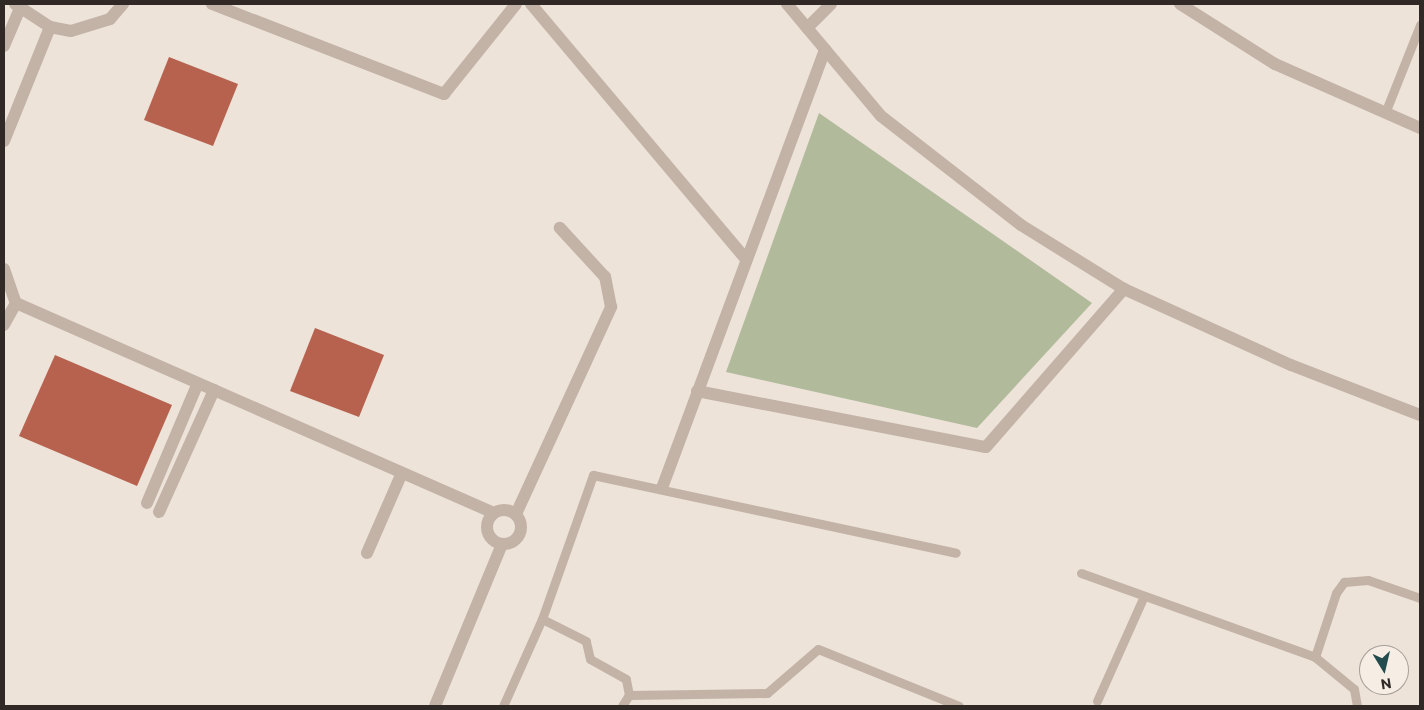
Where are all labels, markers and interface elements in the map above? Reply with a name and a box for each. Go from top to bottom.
north arrow [1359,645,1409,695]
text: N [1380,675,1393,694]

